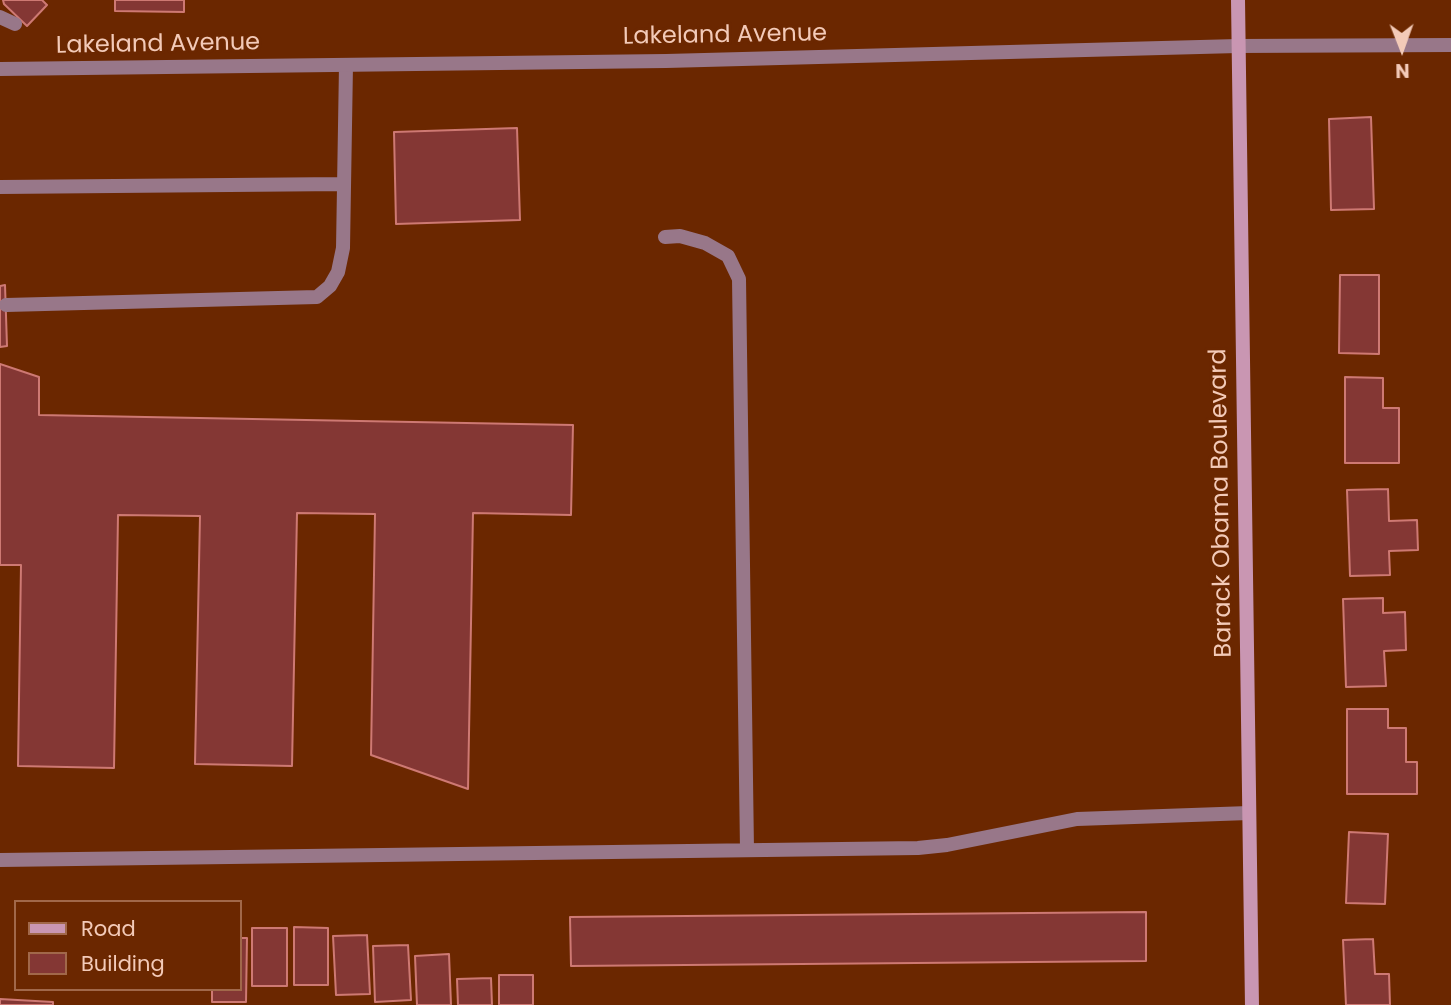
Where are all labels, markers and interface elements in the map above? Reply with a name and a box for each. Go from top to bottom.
north arrow [1367,14,1437,84]
street label: Lakeland Avenue [623,20,827,52]
street label: Lakeland Avenue [56,29,260,61]
text: N [1395,57,1410,84]
street label: Barack Obama Boulevard [1205,348,1239,658]
legend [14,900,242,991]
text: Road [81,914,136,943]
text: Building [81,949,165,978]

